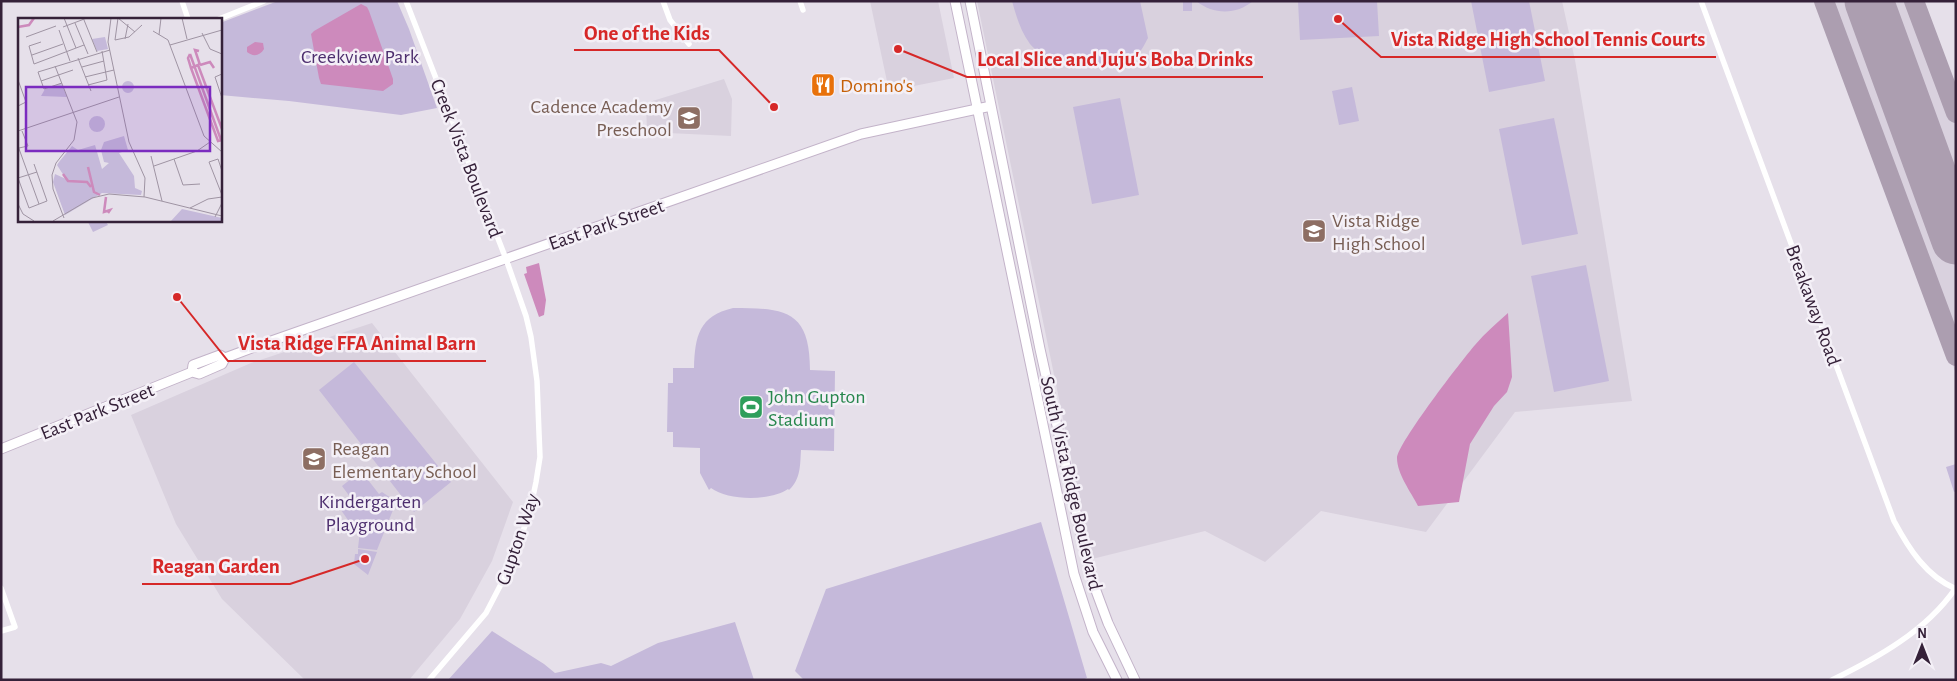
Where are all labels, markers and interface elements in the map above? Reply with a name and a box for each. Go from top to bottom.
callout: One of the Kids [574,14,719,50]
inset map [18,18,221,221]
callout: Vista Ridge High School Tennis Courts [1381,21,1716,57]
text: One of the Kids [584,23,710,44]
text: Vista Ridge High School Tennis Courts [1391,29,1705,50]
callout: Local Slice and Juju's Boba Drinks [967,41,1263,77]
park label: Creekview Park [301,47,419,67]
text: Local Slice and Juju's Boba Drinks [977,49,1253,70]
restaurant icon: Domino's [810,72,836,98]
street label: Creek Vista Boulevard [427,76,506,241]
place label: Domino's [840,76,913,96]
place label: Cadence Academy Preschool [531,97,672,140]
school or university icon: Cadence Academy Preschool [676,105,702,131]
street label: East Park Street [546,196,667,254]
place label: Vista Ridge High School [1332,211,1426,254]
school or university icon: Vista Ridge High School [1301,218,1327,244]
street label: Breakaway Road [1782,242,1844,368]
callout: Vista Ridge FFA Animal Barn [228,325,486,361]
text: Vista Ridge FFA Animal Barn [238,333,476,354]
street label: South Vista Ridge Boulevard [1037,374,1105,592]
street label: East Park Street [38,380,158,444]
place label: John Gupton Stadium [768,387,865,430]
sports icon: John Gupton Stadium [738,394,764,420]
place label: Reagan Elementary School [332,439,477,482]
school or university icon: Reagan Elementary School [301,446,327,472]
street label: Gupton Way [493,490,543,588]
park label: Kindergarten Playground [319,492,421,535]
callout: Reagan Garden [142,548,290,584]
text: Reagan Garden [152,556,280,577]
north arrow [1897,621,1947,671]
text: N [1917,627,1927,641]

